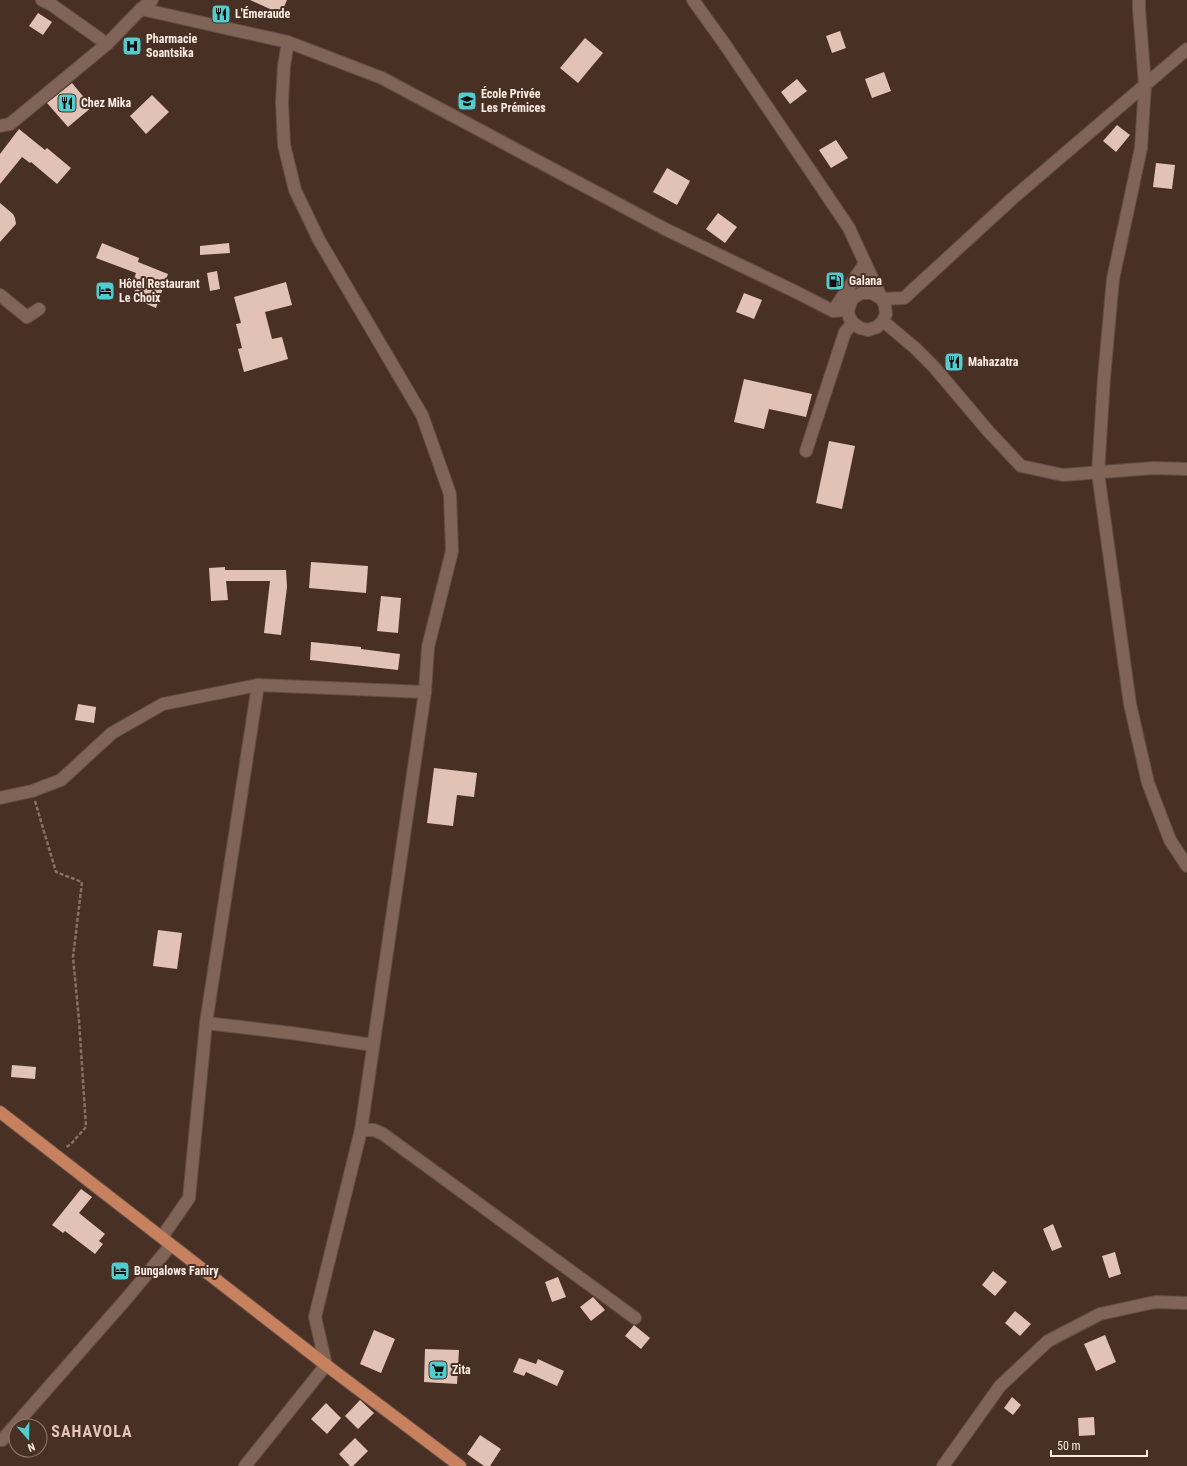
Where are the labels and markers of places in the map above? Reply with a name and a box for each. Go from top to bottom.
restaurant icon: L'Émeraude [210,3,232,25]
place label: L'Émeraude [235,6,291,21]
place label: Pharmacie Soantsika [146,32,197,60]
hospital icon: Pharmacie Soantsika [121,35,143,57]
place label: École Privée Les Prémices [481,86,546,115]
school or university icon: École Privée Les Prémices [456,90,478,112]
restaurant icon: Chez Mika [56,92,78,114]
place label: Chez Mika [81,96,132,110]
fuel station icon: Galana [824,270,846,292]
place label: Galana [849,274,882,288]
place label: Hôtel Restaurant Le Choix [119,277,200,305]
hotel icon: Hôtel Restaurant Le Choix [94,280,116,302]
restaurant icon: Mahazatra [943,351,965,373]
place label: Mahazatra [968,355,1019,369]
hotel icon: Bungalows Faniry [109,1260,131,1282]
place label: Bungalows Faniry [134,1264,219,1278]
supermarket icon: Zita [427,1359,449,1381]
place label: Zita [452,1363,471,1377]

